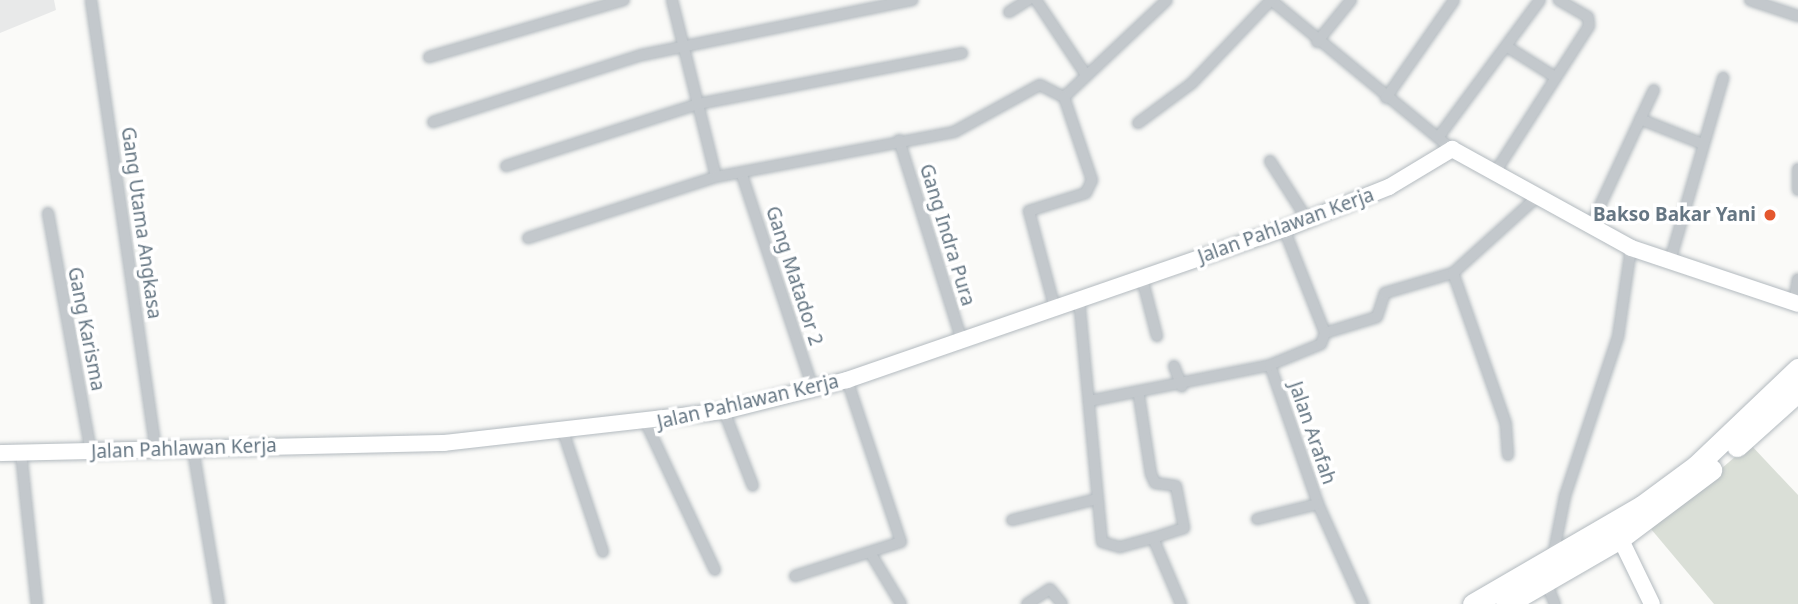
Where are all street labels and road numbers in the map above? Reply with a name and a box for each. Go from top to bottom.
street label: Gang Utama Angkasa [116,125,166,321]
street label: Gang Indra Pura [915,161,979,309]
street label: Jalan Pahlawan Kerja [1195,184,1377,268]
street label: Gang Matador 2 [761,203,827,349]
street label: Gang Karisma [63,265,109,393]
street label: Jalan Pahlawan Kerja [655,370,841,434]
street label: Jalan Arafah [1284,379,1340,487]
street label: Jalan Pahlawan Kerja [91,434,277,464]

